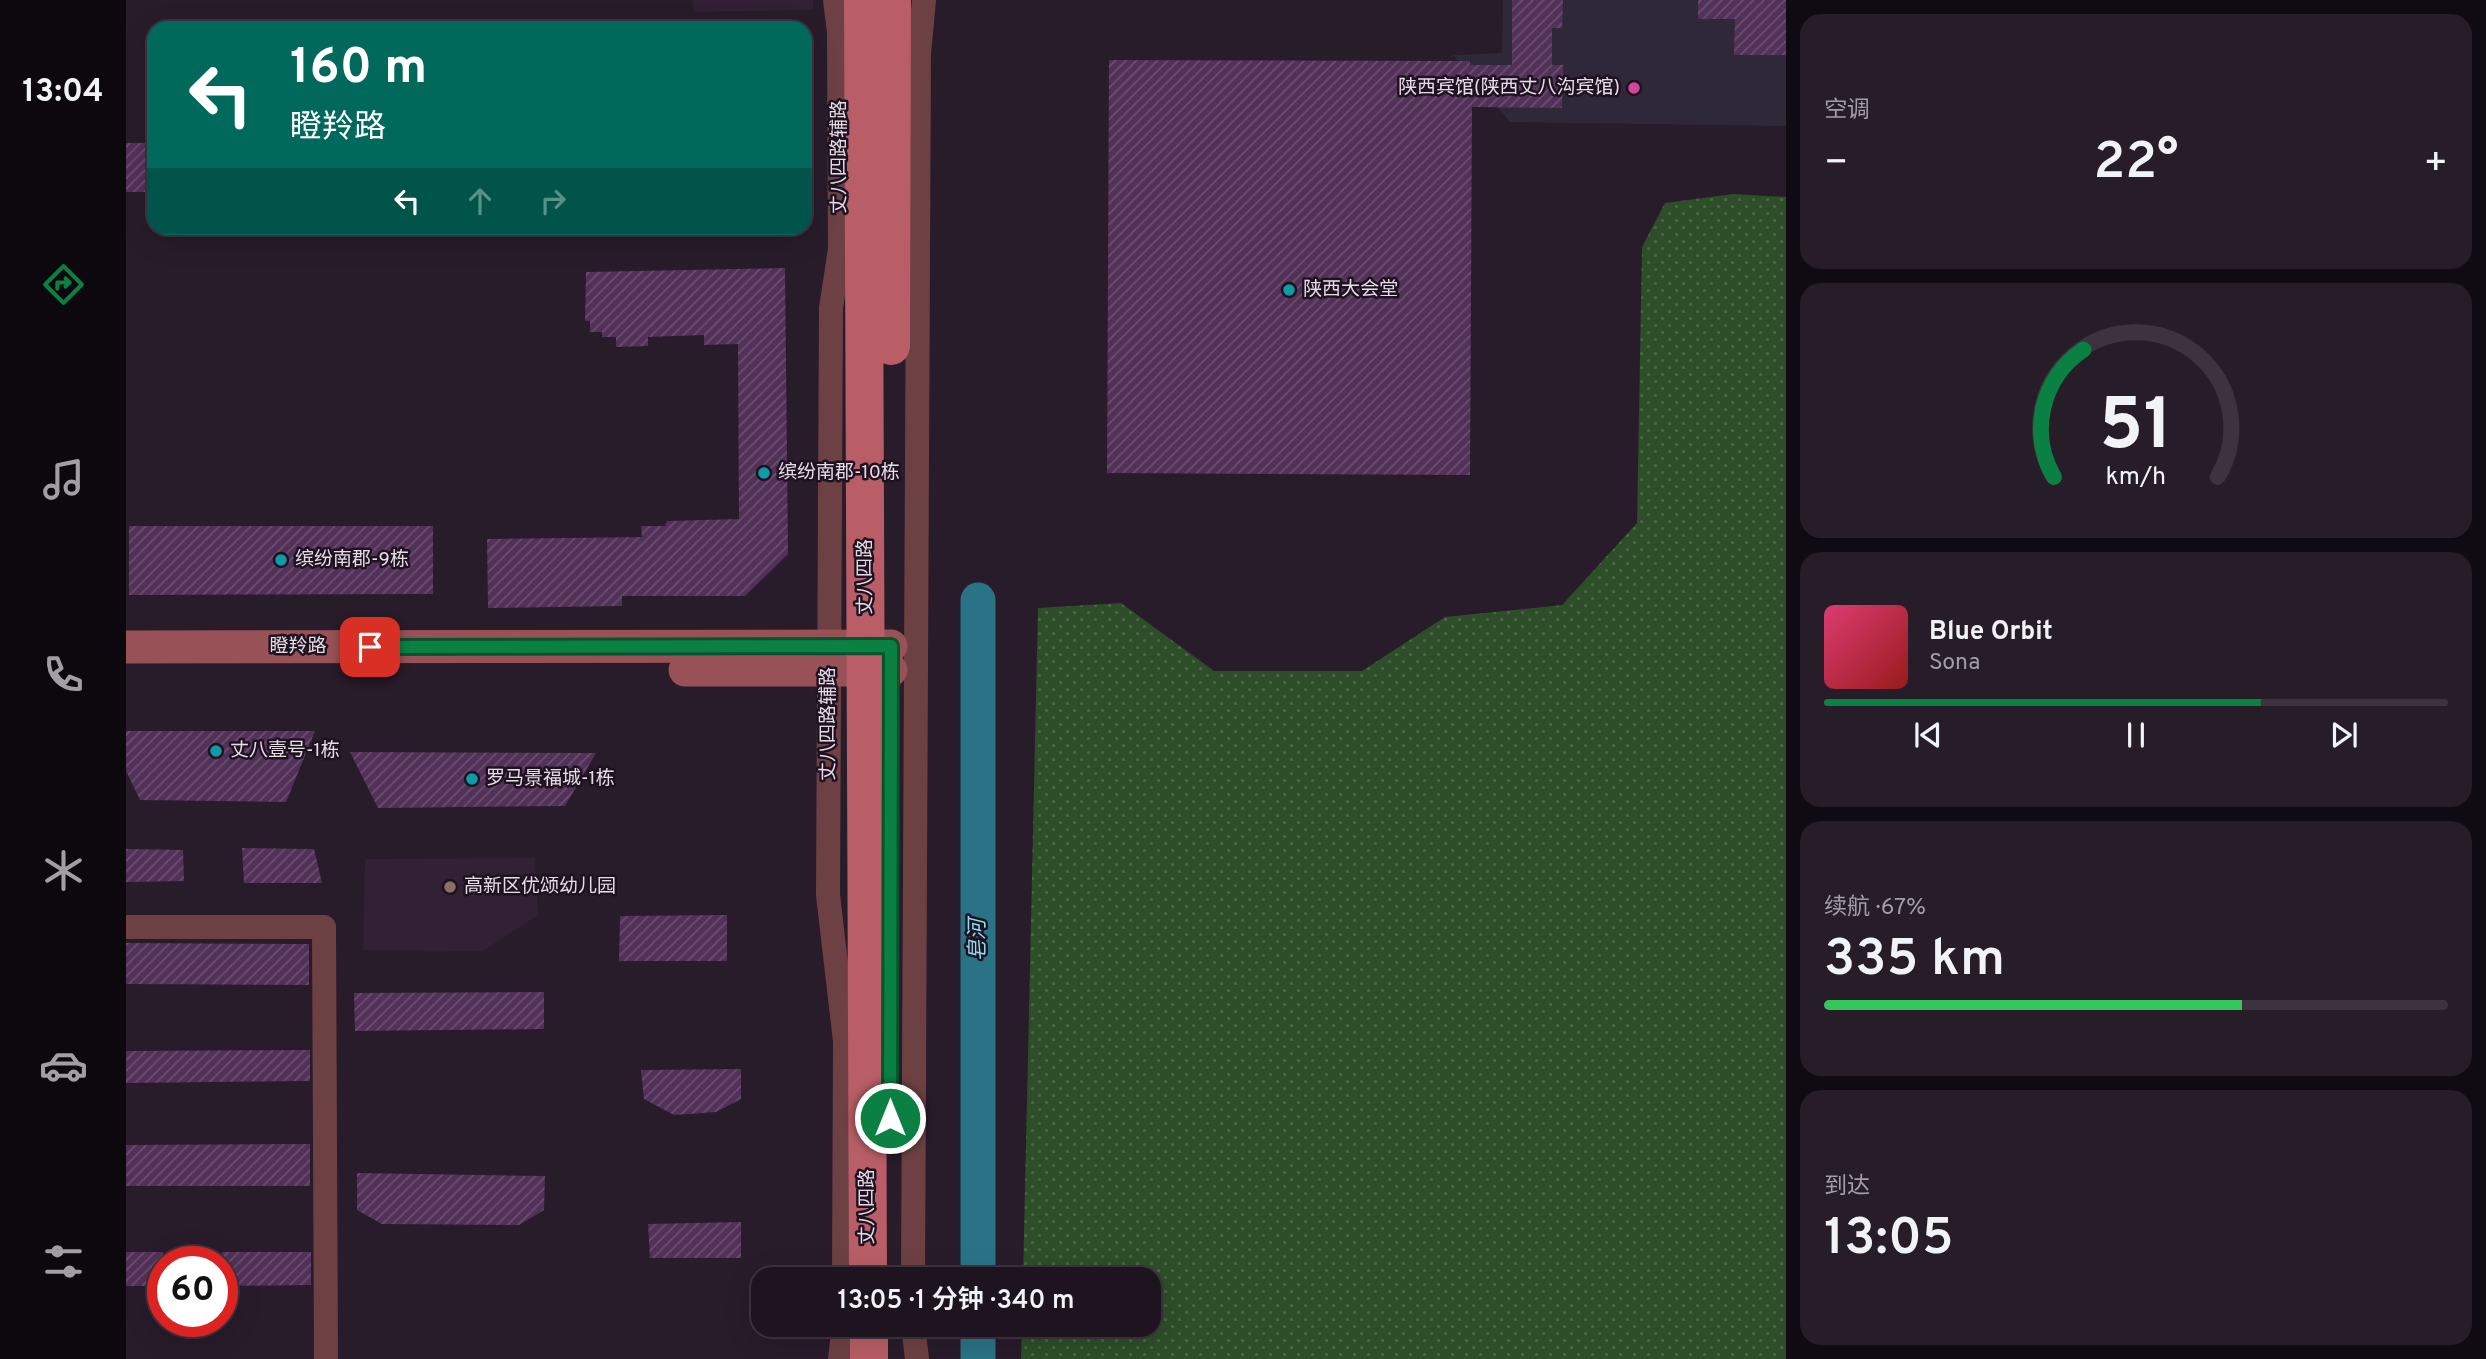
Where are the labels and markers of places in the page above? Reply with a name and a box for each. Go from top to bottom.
place label: 陕西宾馆(陕西丈八沟宾馆) [1398,76,1620,100]
marker: 陕西宾馆(陕西丈八沟宾馆) [1626,80,1642,96]
place label: 陕西大会堂 [1303,278,1398,302]
marker: 陕西大会堂 [1281,282,1297,298]
place label: 缤纷南郡-10栋 [778,461,900,485]
marker: 缤纷南郡-10栋 [756,465,772,481]
place label: 缤纷南郡-9栋 [295,548,409,572]
marker: 缤纷南郡-9栋 [273,552,289,568]
pin [340,617,400,677]
place label: 丈八壹号-1栋 [230,739,340,763]
marker: 丈八壹号-1栋 [208,743,224,759]
place label: 罗马景福城-1栋 [486,767,615,791]
marker: 罗马景福城-1栋 [464,771,480,787]
place label: 高新区优颂幼儿园 [464,875,616,899]
marker: 高新区优颂幼儿园 [442,879,458,895]

